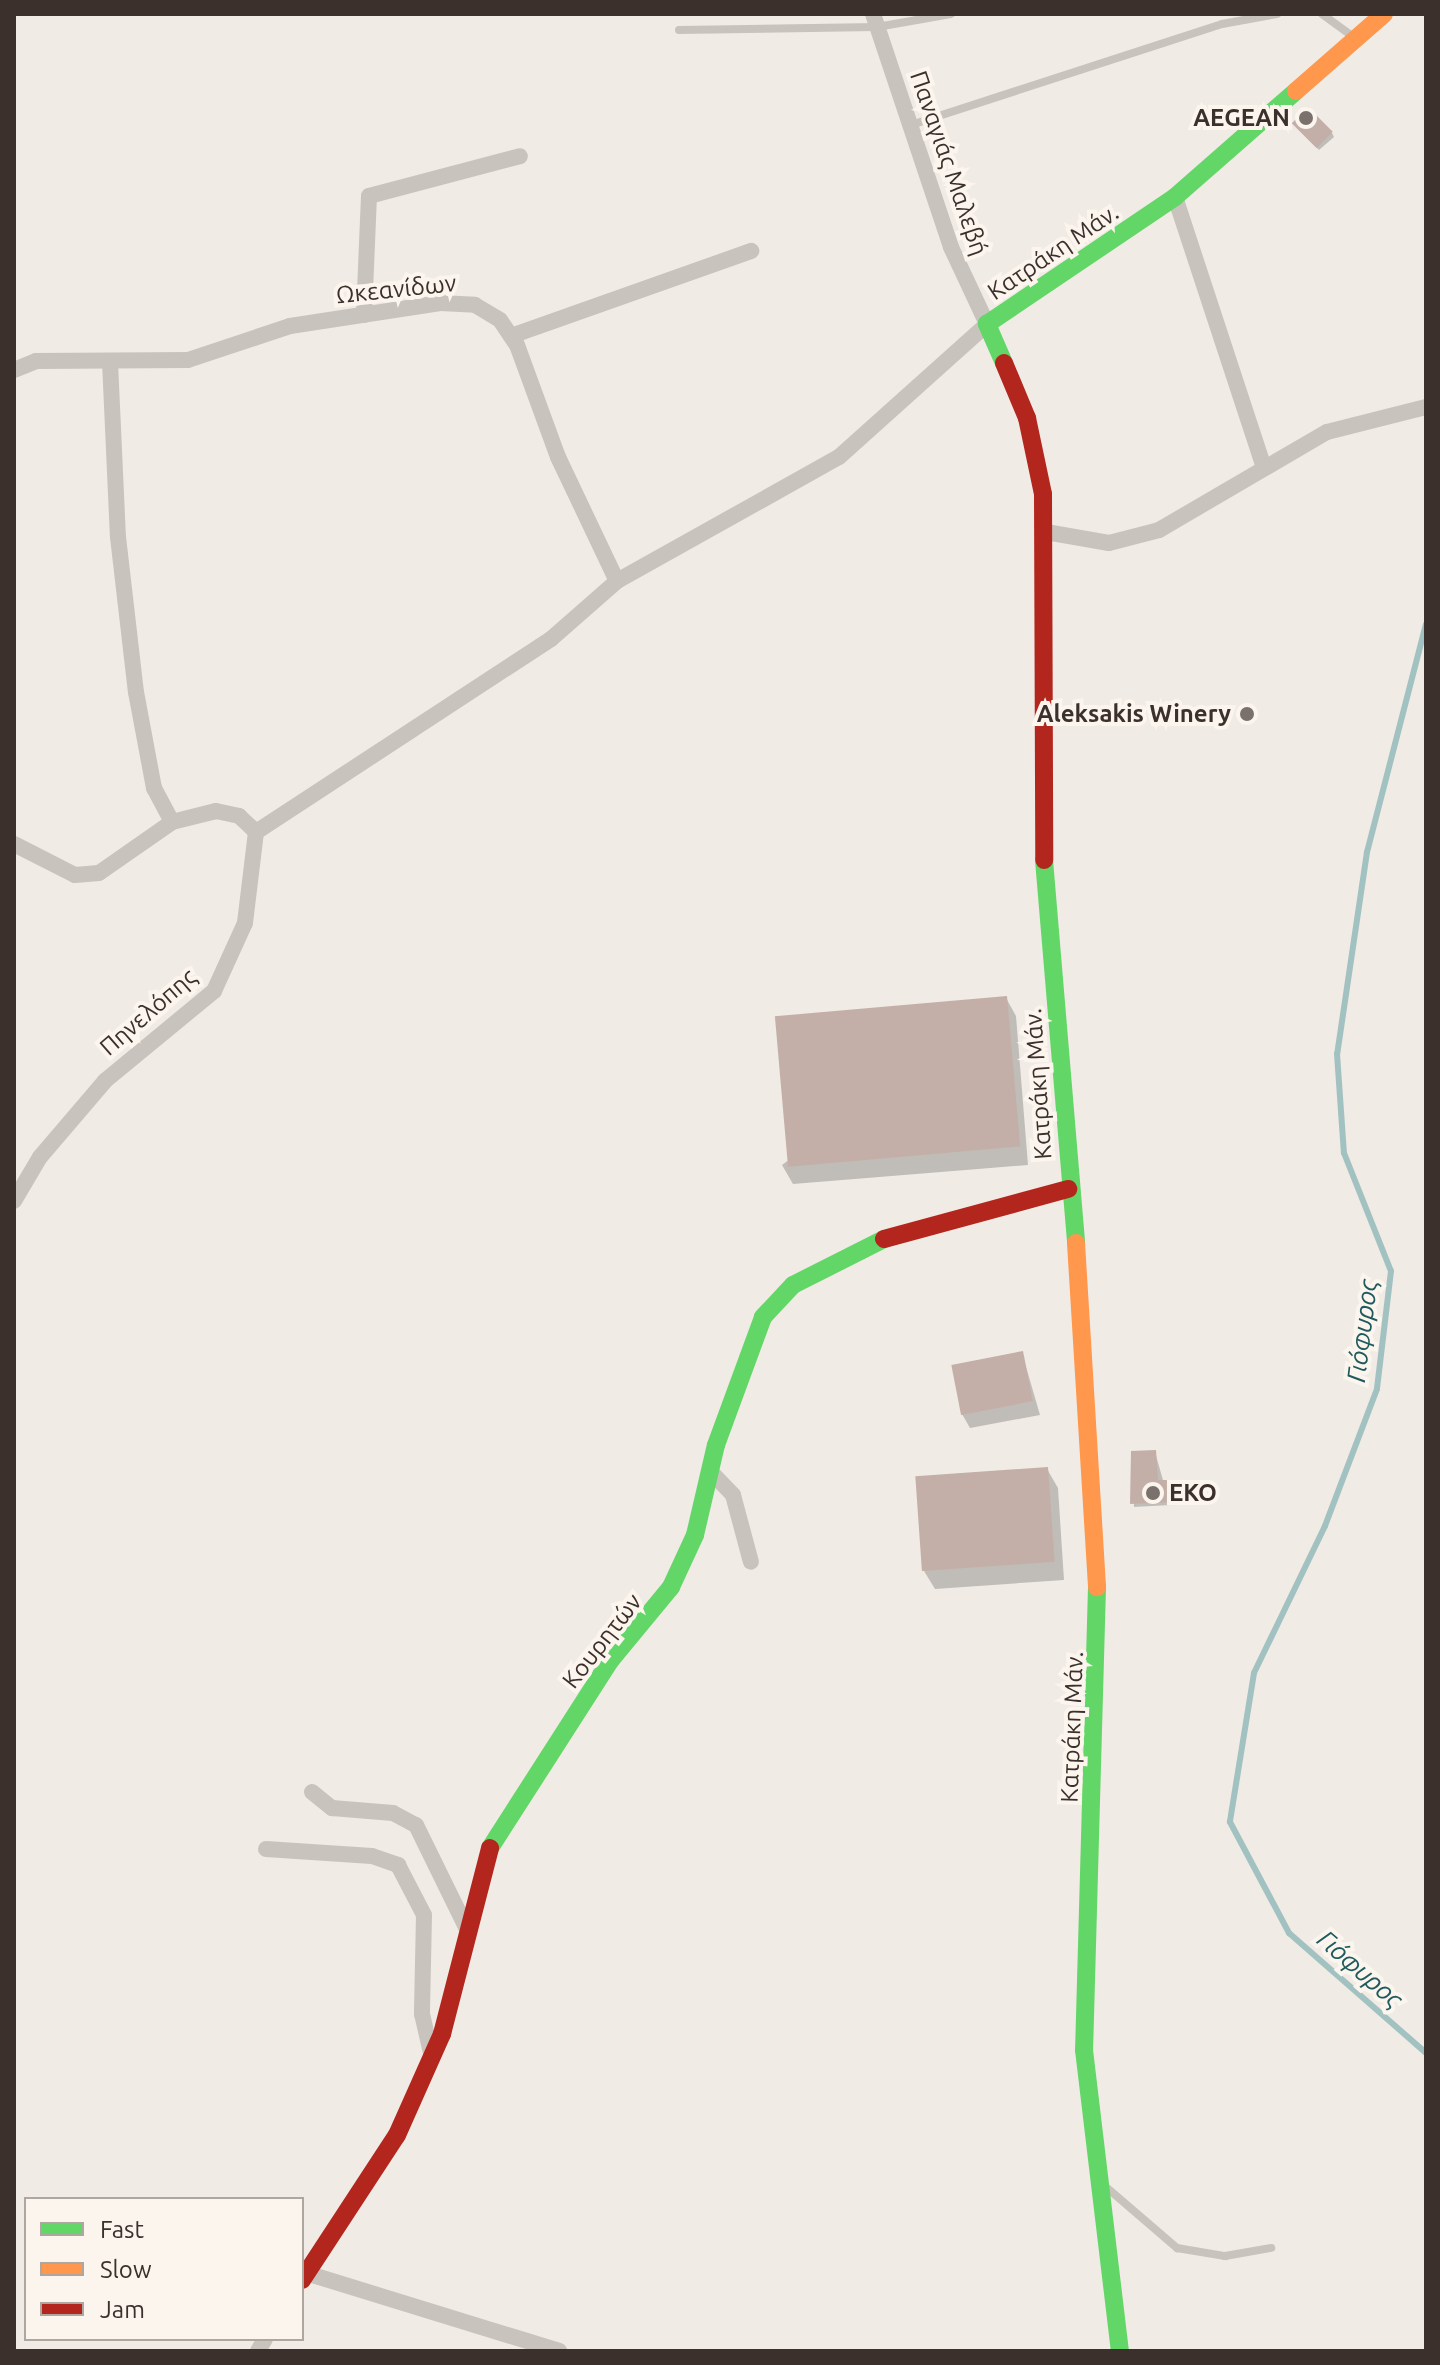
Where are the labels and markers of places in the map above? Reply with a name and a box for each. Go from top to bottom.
place label: AEGEAN [1193,104,1290,132]
marker: AEGEAN [1297,109,1315,127]
place label: Aleksakis Winery [1037,700,1231,728]
marker: Aleksakis Winery [1238,705,1256,723]
place label: EKO [1169,1479,1217,1507]
marker: EKO [1144,1484,1162,1502]

